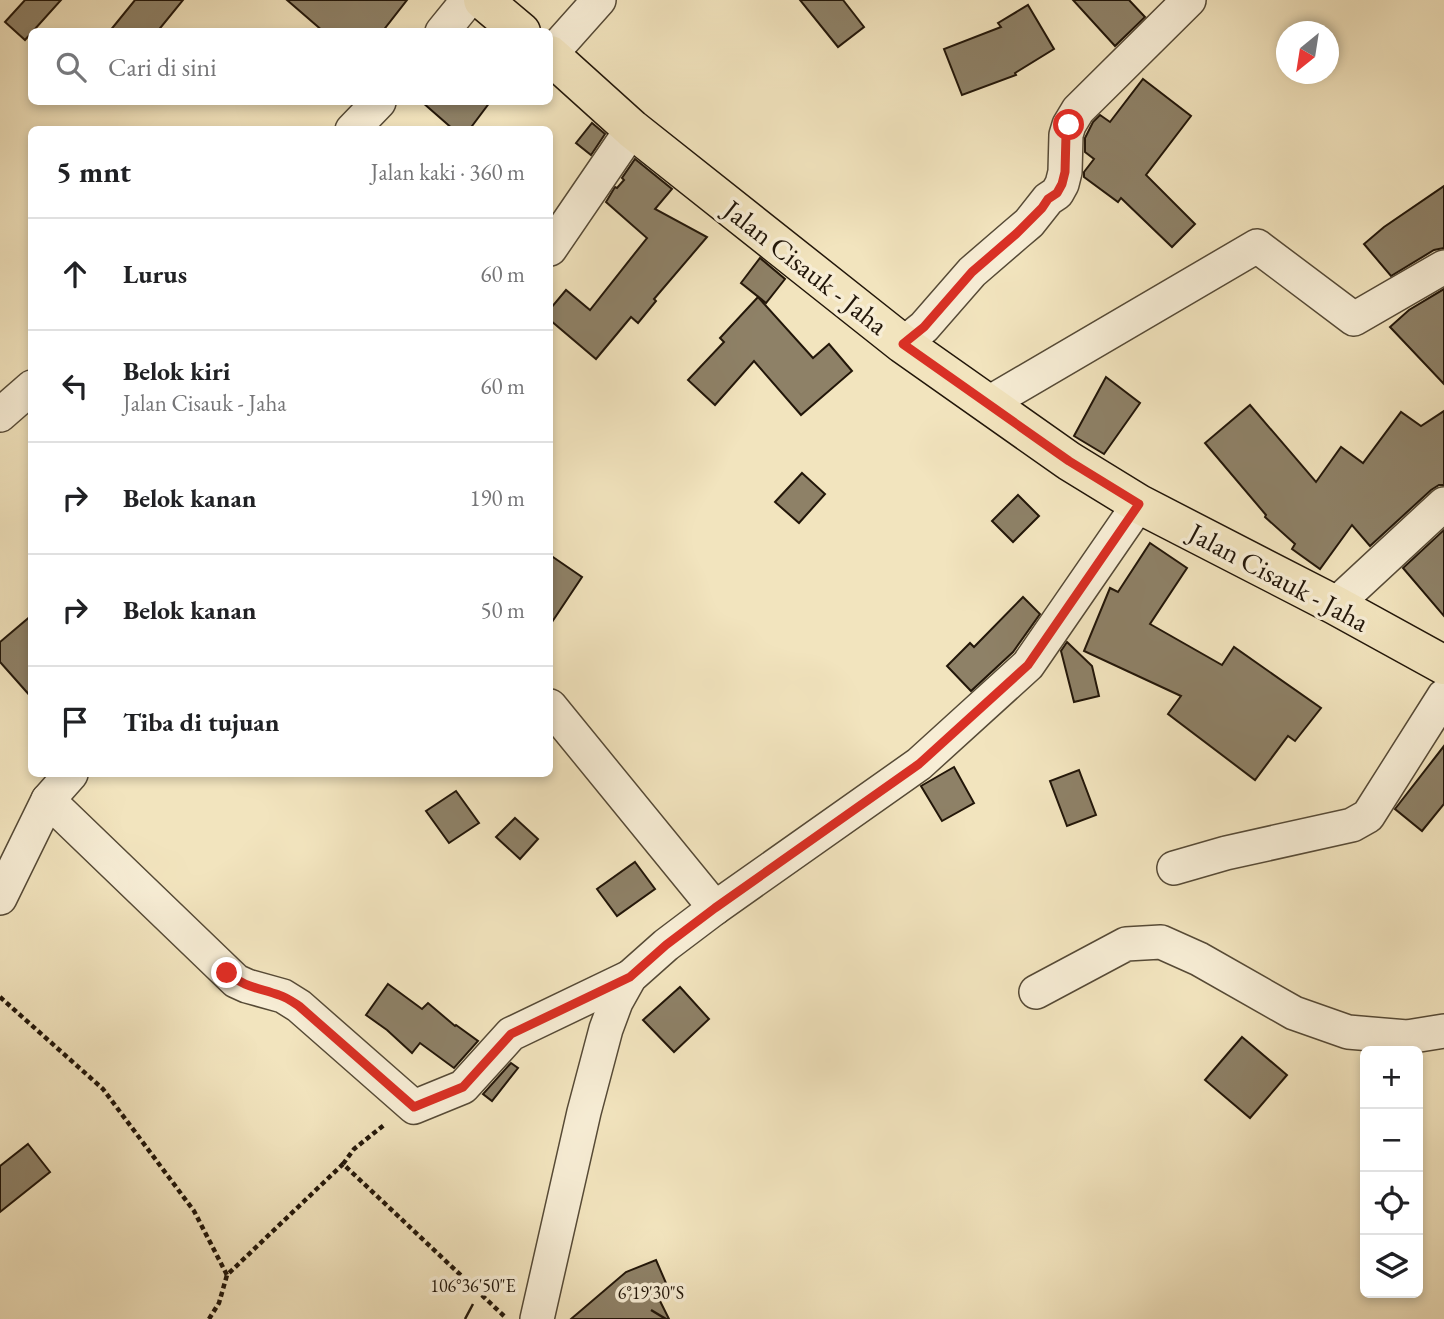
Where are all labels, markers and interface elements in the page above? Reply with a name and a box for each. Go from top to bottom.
north arrow [1276,21,1339,84]
search box [28,28,553,105]
icon: search [52,48,90,86]
text: Cari di sini [108,50,217,84]
route start [1053,109,1084,140]
text: 5 mnt [56,152,131,191]
text: Jalan kaki · 360 m [371,157,525,187]
street label: Jalan Cisauk - Jaha [715,190,896,343]
icon: ahead [56,255,94,293]
text: Lurus [123,257,187,291]
text: 60 m [480,259,525,289]
text: Belok kiri [123,354,230,388]
icon: left [56,367,94,405]
text: 60 m [480,371,525,401]
text: Jalan Cisauk - Jaha [123,388,286,418]
icon: right [56,479,94,517]
text: Belok kanan [123,481,257,515]
text: 190 m [469,483,525,513]
street label: Jalan Cisauk - Jaha [1181,513,1376,640]
icon: right [56,591,94,629]
text: Belok kanan [123,593,257,627]
text: 50 m [480,595,525,625]
icon: arrive [56,703,94,741]
text: Tiba di tujuan [123,705,279,739]
route end [211,957,242,988]
map controls [1360,1046,1423,1298]
button: + [1360,1046,1423,1109]
button: − [1360,1109,1423,1172]
button: locate [1360,1172,1423,1235]
button: layers [1360,1235,1423,1298]
text: 106°36'50"E [430,1274,516,1297]
text: 6°19'30"S [618,1281,684,1304]

